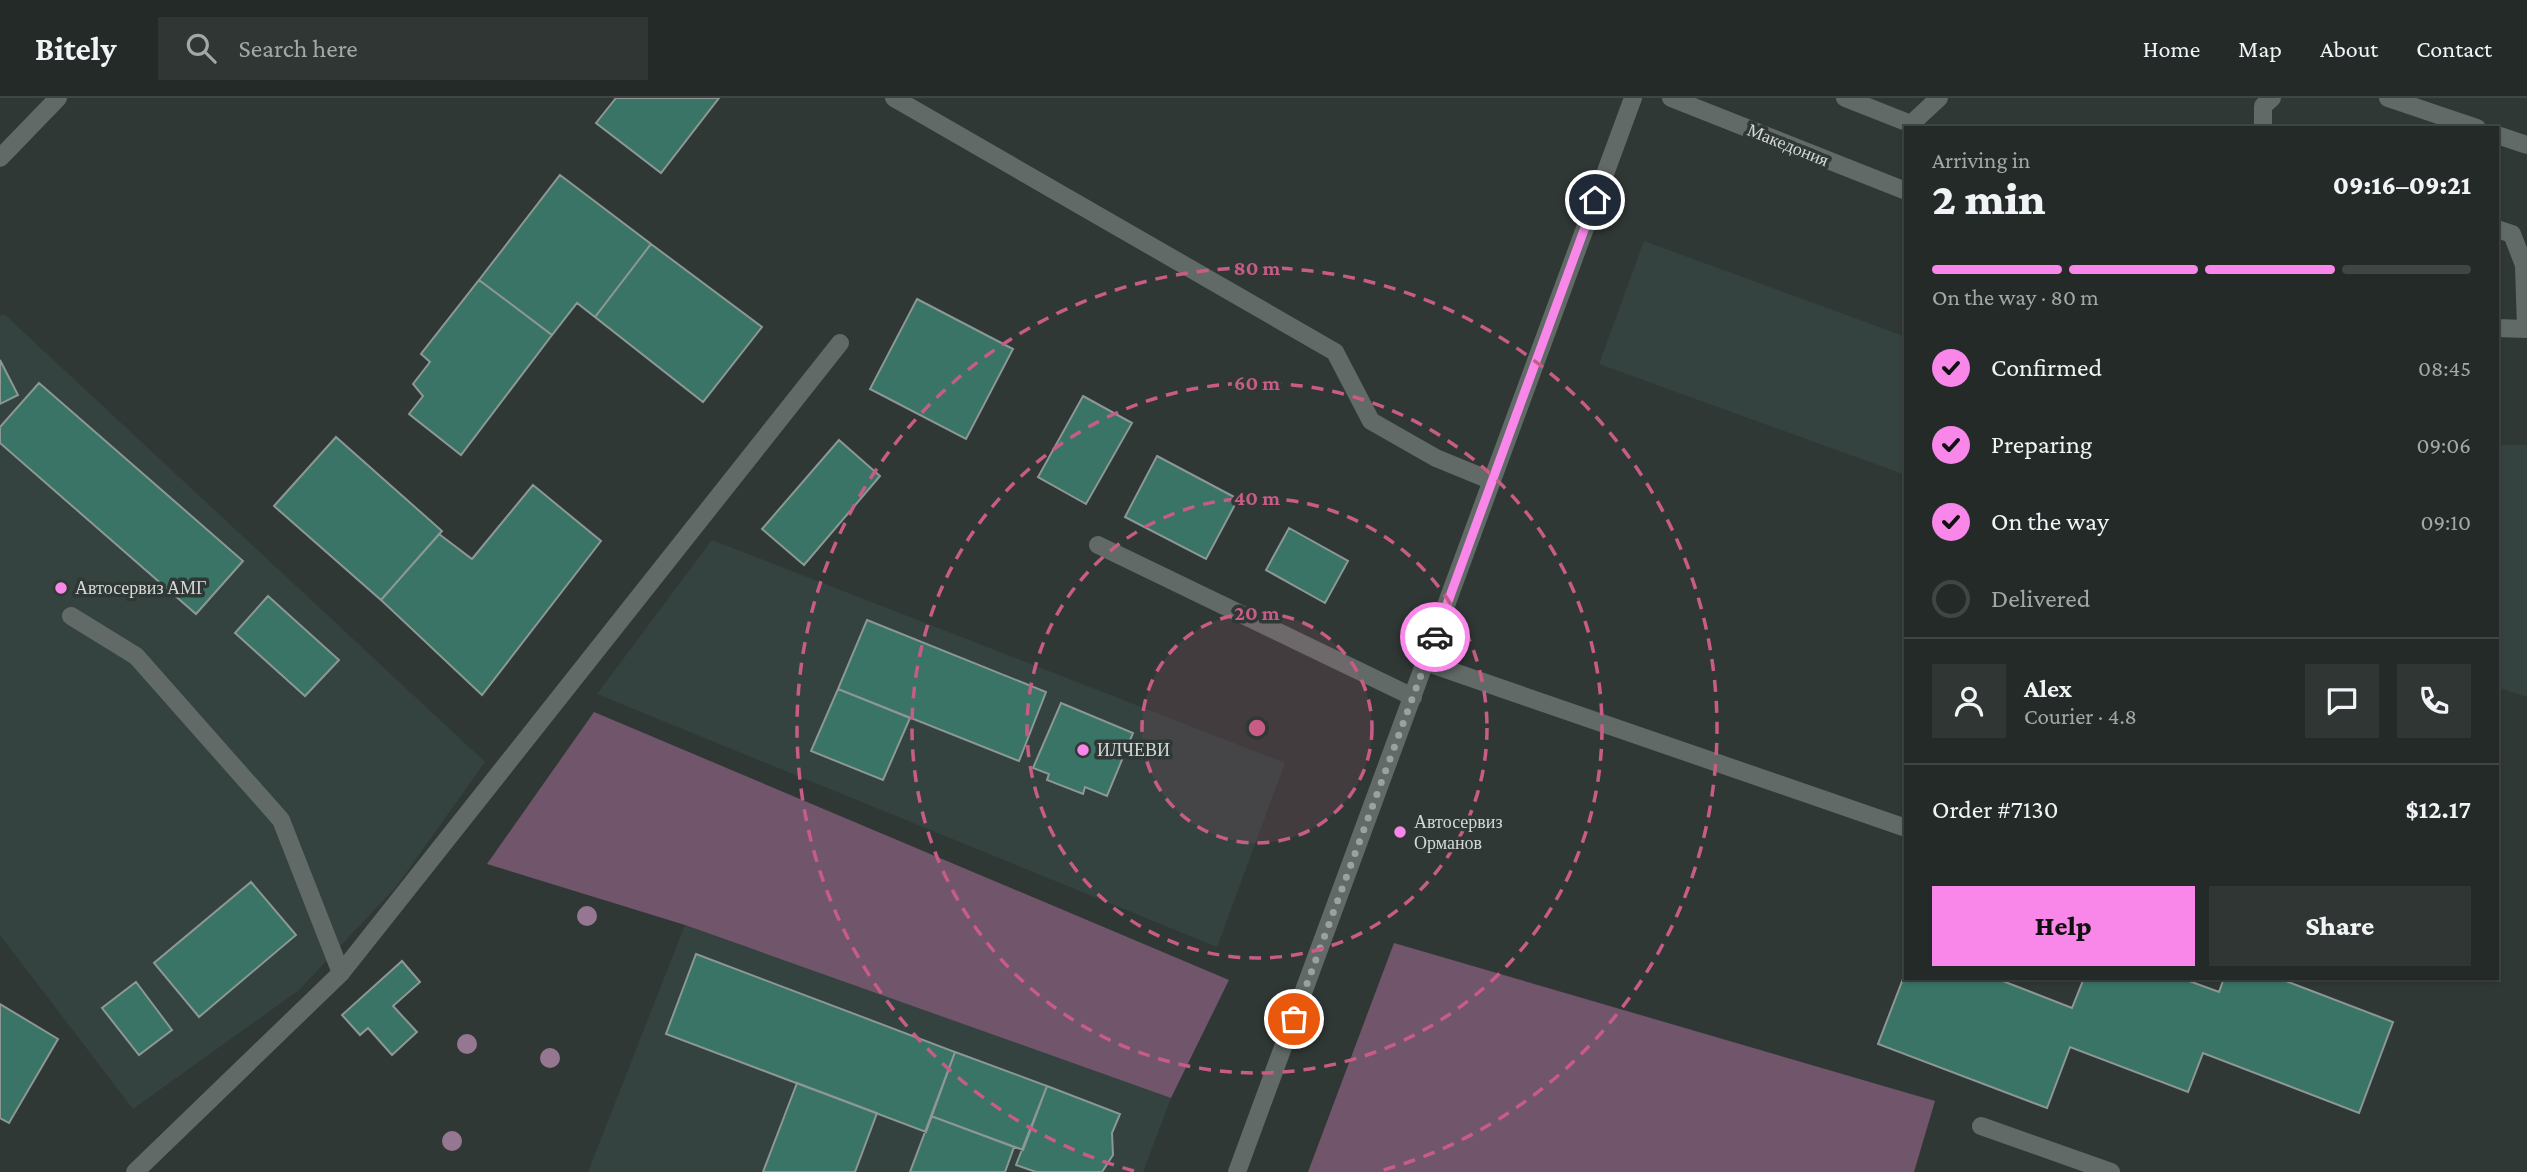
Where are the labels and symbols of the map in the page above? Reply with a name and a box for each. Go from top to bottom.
street label: Македония [1745,120,1831,170]
pin [1565,170,1625,230]
text: 80 m [1234,256,1281,280]
text: 60 m [1234,371,1280,395]
text: 40 m [1234,486,1280,510]
place label: Автосервиз АМГ [75,578,206,598]
marker: Автосервиз АМГ [53,580,69,596]
text: 20 m [1234,601,1280,625]
courier [1400,602,1470,672]
centre of rings [1245,716,1269,740]
place label: ИЛЧЕВИ [1097,740,1170,760]
marker: ИЛЧЕВИ [1075,742,1091,758]
place label: Автосервиз Орманов [1414,812,1503,853]
marker: Автосервиз Орманов [1392,824,1408,840]
pin [1264,989,1324,1049]

